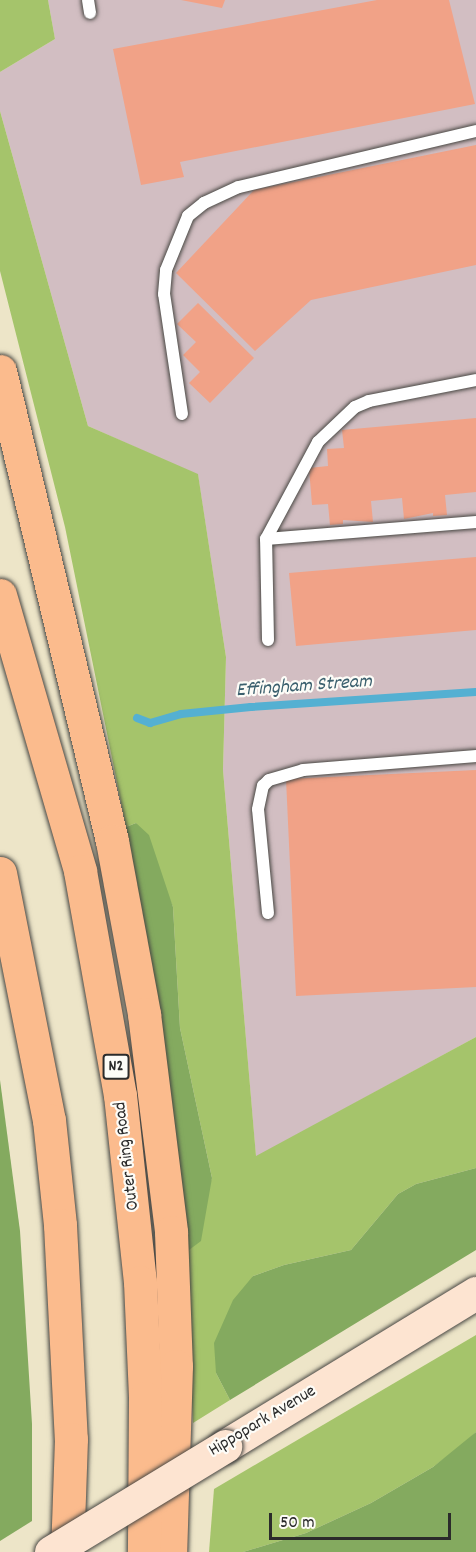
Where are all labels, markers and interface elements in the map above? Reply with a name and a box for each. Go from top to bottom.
water label: Effingham Stream [235,670,373,704]
road number: N2 [102,1054,130,1080]
street label: Outer Ring Road [111,1100,145,1212]
street label: Hippopark Avenue [205,1382,321,1462]
scale bar [272,1501,454,1539]
text: 50 m [280,1511,315,1536]

